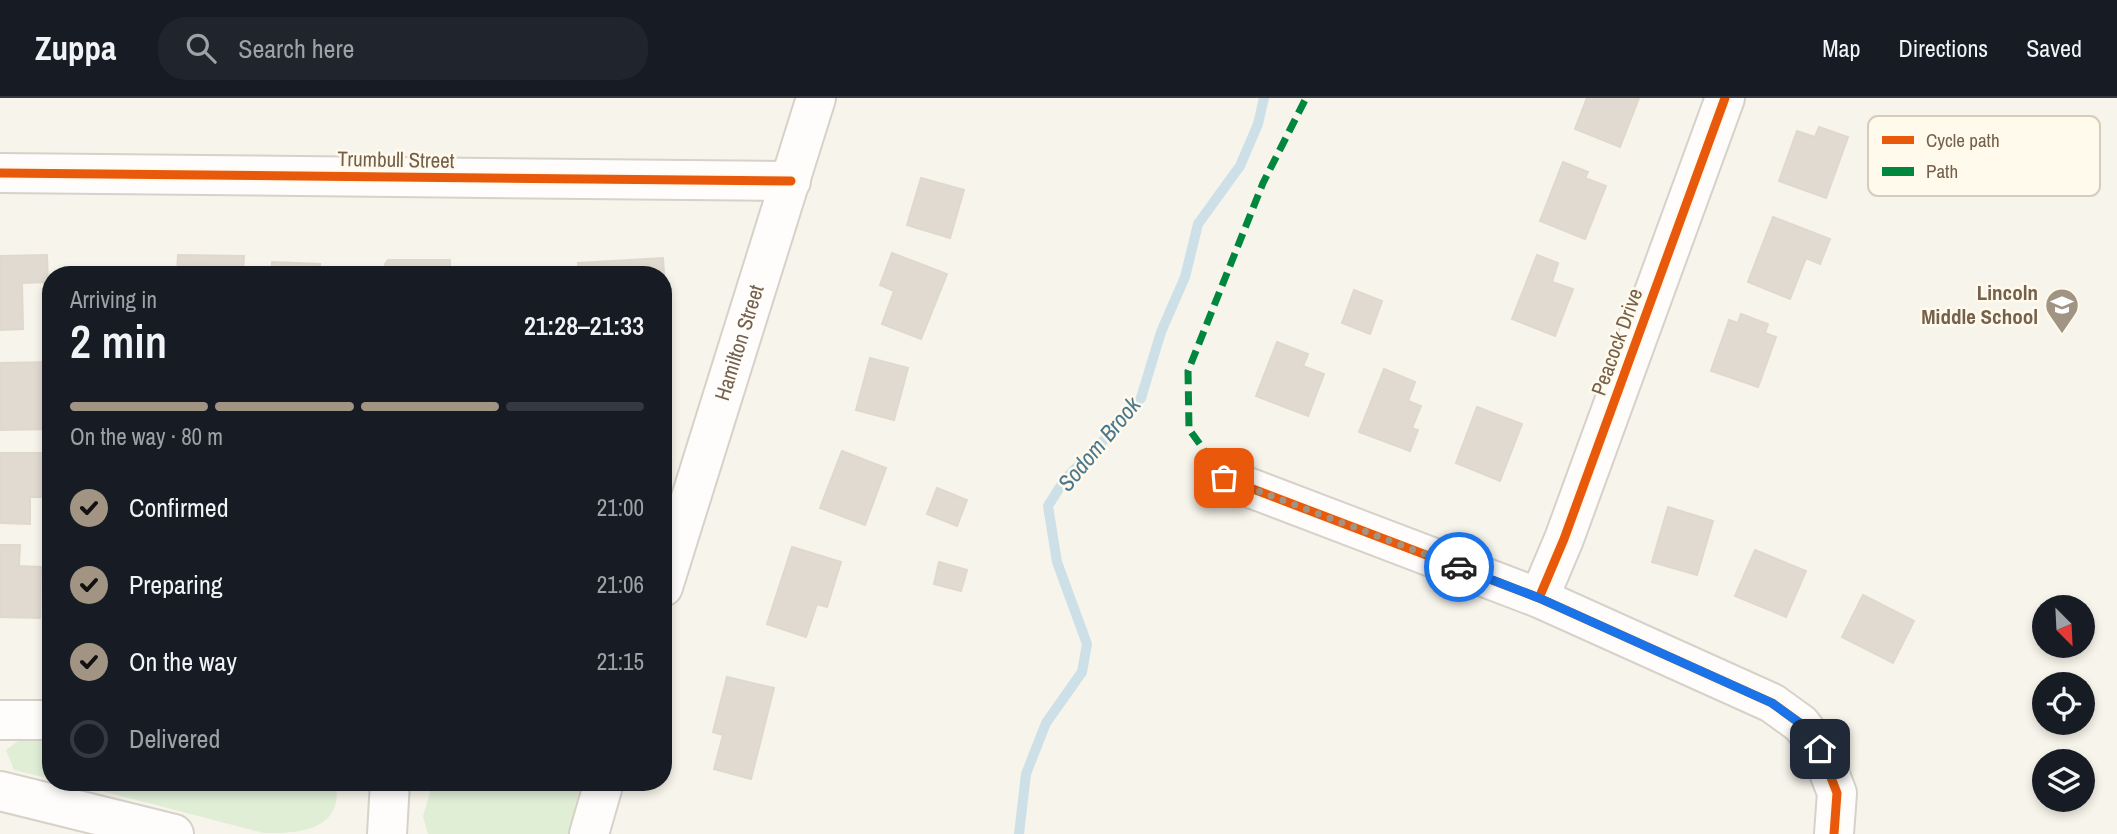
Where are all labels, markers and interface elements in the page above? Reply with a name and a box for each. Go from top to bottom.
search box [158,17,648,80]
text: Zuppa [35,26,116,70]
icon: search [182,29,220,67]
text: Search here [238,31,354,66]
text: Map [1822,32,1860,64]
text: Directions [1898,32,1988,64]
text: Saved [2026,32,2082,64]
legend [1868,116,2100,196]
text: Cycle path [1926,127,2000,153]
street label: Trumbull Street [337,144,455,175]
text: Path [1926,158,1958,184]
place label: Lincoln Middle School [1921,278,2038,331]
street label: Hamilton Street [707,281,771,404]
text: Arriving in [70,284,157,315]
street label: Peacock Drive [1584,284,1649,399]
school or university icon: Lincoln Middle School [2043,286,2081,335]
text: 21:28–21:33 [524,308,644,343]
text: 2 min [70,310,167,372]
water label: Sodom Brook [1050,389,1148,497]
text: On the way · 80 m [70,421,223,452]
pin [1194,448,1254,508]
icon: bag [1205,459,1243,497]
icon: check [70,489,108,527]
text: Confirmed [129,490,229,525]
text: 21:00 [597,492,644,523]
courier [1424,532,1494,602]
icon: car [1440,548,1478,586]
icon: check [70,566,108,604]
text: Preparing [129,567,223,602]
text: 21:06 [597,569,644,600]
north arrow [2032,595,2095,658]
map controls [2032,595,2095,812]
icon: check [70,643,108,681]
text: On the way [129,644,237,679]
text: 21:15 [597,646,644,677]
button: locate [2032,672,2095,735]
pin [1790,719,1850,779]
text: Delivered [129,721,220,756]
icon: home [1801,730,1839,768]
button: layers [2032,749,2095,812]

